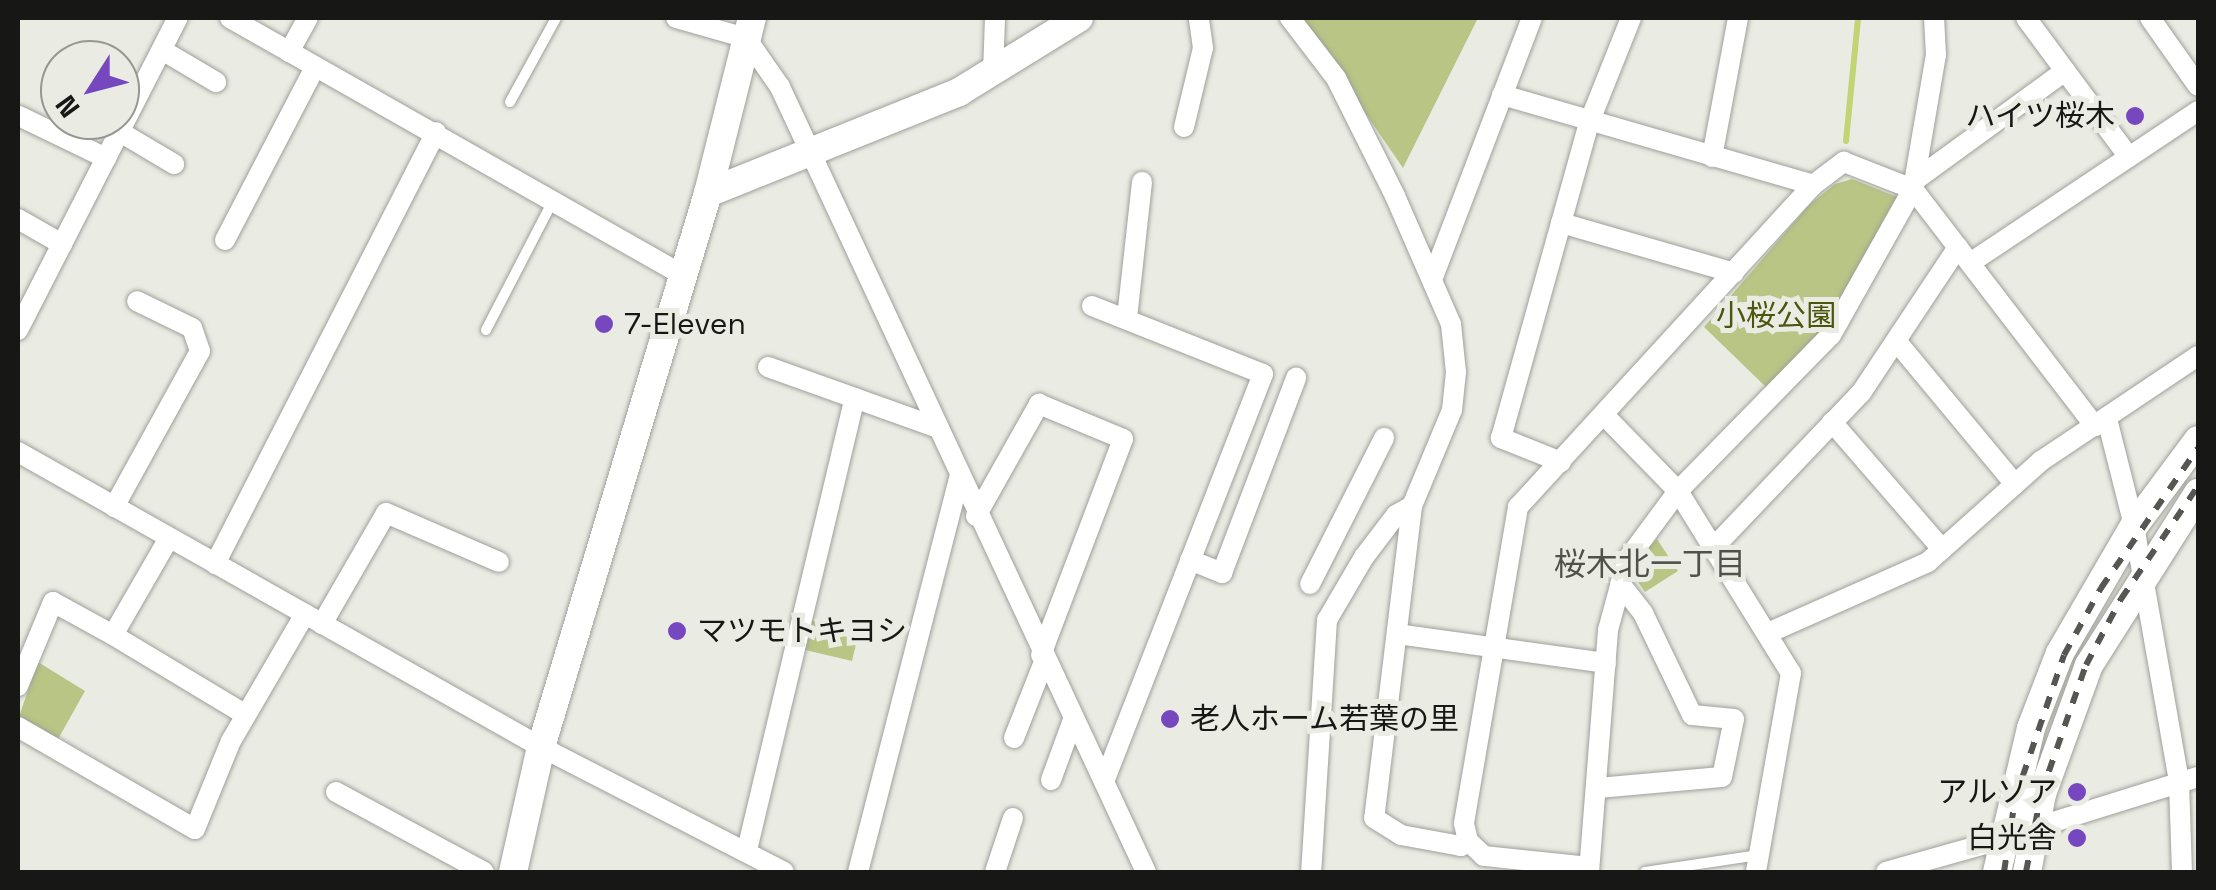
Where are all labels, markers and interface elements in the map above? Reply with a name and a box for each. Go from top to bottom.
north arrow [40,40,140,140]
text: N [47,88,87,125]
place label: ハイツ桜木 [1965,98,2115,134]
marker: ハイツ桜木 [2124,105,2146,127]
park label: 小桜公園 [1716,298,1836,334]
place label: 7-Eleven [624,306,746,342]
marker: 7-Eleven [593,313,615,335]
district label: 桜木北一丁目 [1554,545,1746,583]
place label: マツモトキヨシ [697,613,907,649]
marker: マツモトキヨシ [666,620,688,642]
place label: 老人ホーム若葉の里 [1190,701,1460,737]
marker: 老人ホーム若葉の里 [1159,708,1181,730]
place label: アルソア [1937,774,2057,810]
marker: アルソア [2066,781,2088,803]
place label: 白光舎 [1967,820,2057,856]
marker: 白光舎 [2066,827,2088,849]

